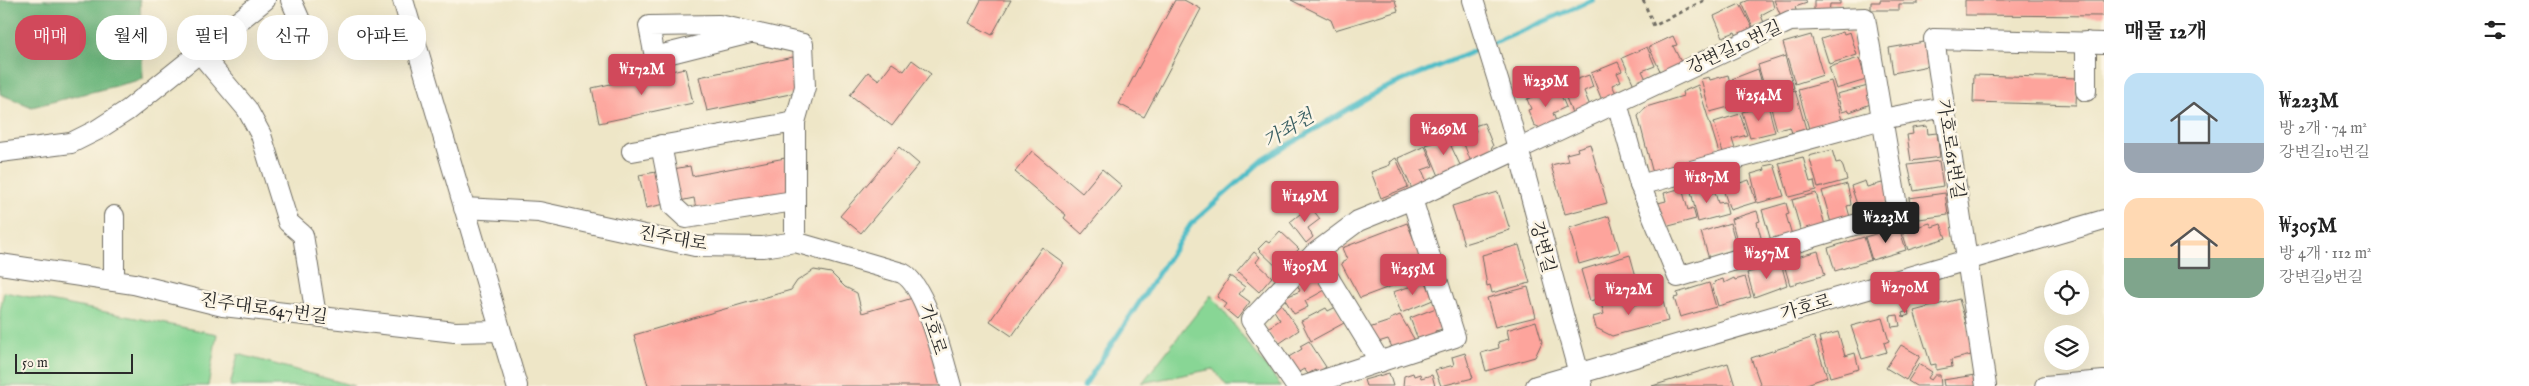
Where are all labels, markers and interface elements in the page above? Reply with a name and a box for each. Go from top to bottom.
chip: 매매 [15,15,86,60]
chip: 월세 [96,15,167,60]
chip: 필터 [177,15,247,60]
chip: 신규 [257,15,328,60]
chip: 아파트 [338,15,426,60]
street label: 강변길10번길 [1683,16,1786,80]
icon: filters [2481,16,2509,44]
text: 매물 12개 [2124,19,2207,46]
pin: ₩172M [607,54,677,96]
text: ₩172M [619,60,665,80]
pin: ₩239M [1511,66,1581,108]
text: ₩239M [1524,72,1568,92]
pin: ₩254M [1724,80,1794,122]
text: ₩254M [1736,86,1782,106]
text: ₩223M [2279,88,2339,115]
icon: home [2164,93,2224,153]
street label: 가호로61번길 [1930,97,1969,201]
water label: 가좌천 [1259,104,1320,154]
pin: ₩269M [1409,114,1479,156]
text: 방 2개 · 74 m² [2279,119,2367,139]
text: ₩269M [1421,120,1467,140]
text: 강변길10번길 [2279,143,2370,163]
pin: ₩187M [1672,162,1742,204]
text: ₩187M [1685,168,1729,188]
pin: ₩149M [1270,180,1340,223]
text: ₩149M [1282,187,1328,207]
pin: ₩223M [1851,202,1921,244]
text: ₩223M [1863,208,1909,228]
text: ₩305M [2279,213,2337,240]
icon: home [2164,218,2224,278]
street label: 강변길 [1524,219,1559,276]
street label: 진주대로 [636,222,709,257]
pin: ₩257M [1732,238,1802,280]
text: ₩257M [1744,244,1790,264]
text: 방 4개 · 112 m² [2279,244,2372,264]
pin: ₩305M [1270,250,1340,293]
pin: ₩255M [1378,254,1448,296]
text: ₩305M [1283,257,1327,277]
text: ₩255M [1391,260,1435,280]
text: 강변길9번길 [2279,268,2363,288]
map controls [2044,270,2089,370]
button: locate [2044,270,2089,315]
pin: ₩270M [1870,272,1940,314]
pin: ₩272M [1594,274,1664,316]
text: ₩270M [1881,278,1929,298]
text: ₩272M [1606,280,1652,300]
street label: 진주대로647번길 [199,289,329,330]
street label: 가호로 [1778,290,1835,327]
street label: 가호로 [913,301,951,358]
button: layers [2044,325,2089,370]
scale bar [15,351,132,374]
text: 50 m [22,354,48,372]

